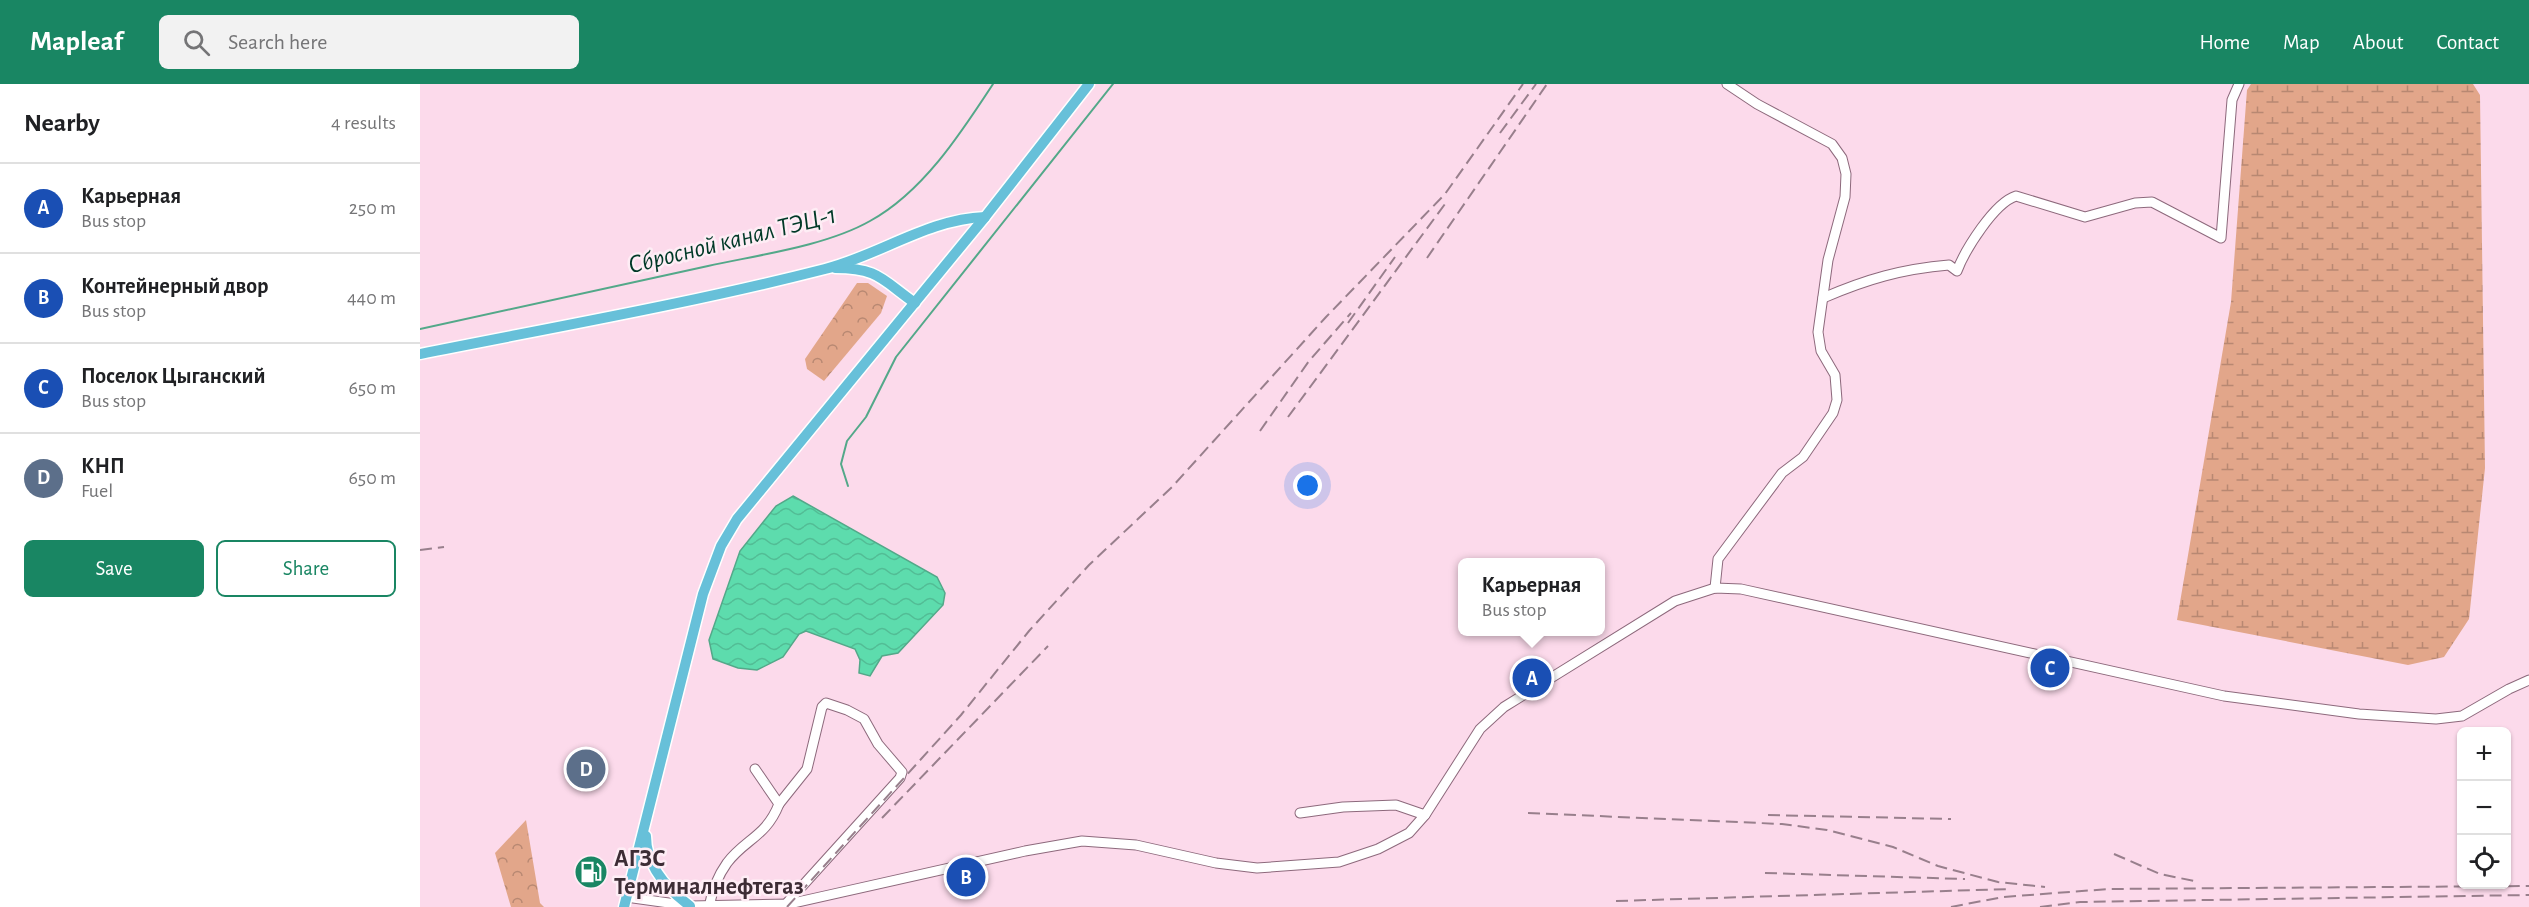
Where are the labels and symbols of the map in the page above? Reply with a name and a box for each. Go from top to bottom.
water label: Сбросной канал ТЭЦ-1 [625,202,839,278]
your location [1293,471,1322,500]
pin: C [2030,646,2070,690]
pin: A [1512,656,1552,700]
pin: D [566,746,606,792]
place label: АГЗС Терминалнефтегаз [614,847,804,899]
fuel station icon: АГЗС Терминалнефтегаз [573,854,609,890]
pin: B [946,854,986,900]

